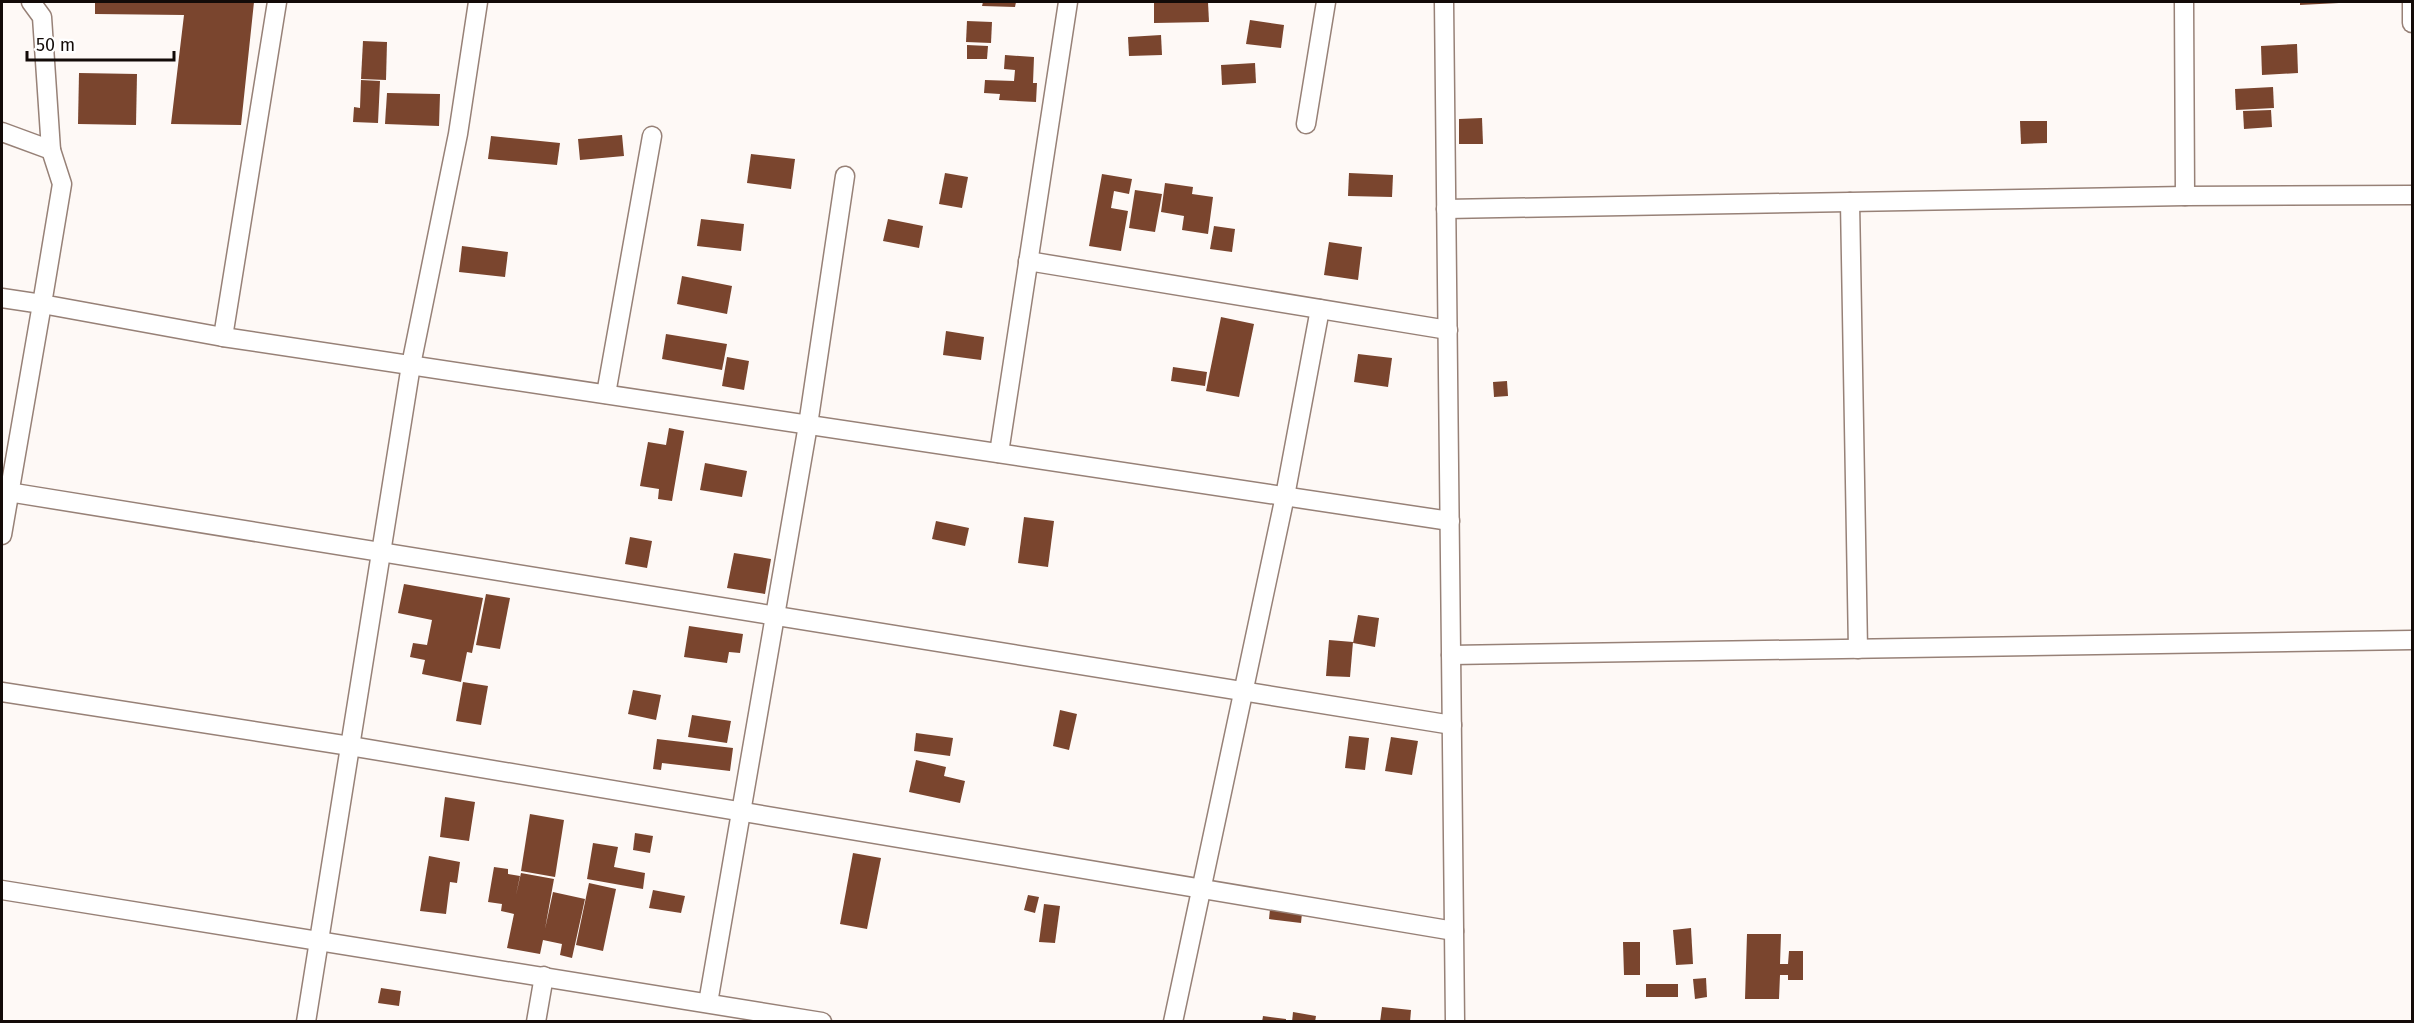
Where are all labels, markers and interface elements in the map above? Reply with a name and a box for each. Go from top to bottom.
scale bar [27,24,174,62]
text: 50 m [36,34,75,56]

